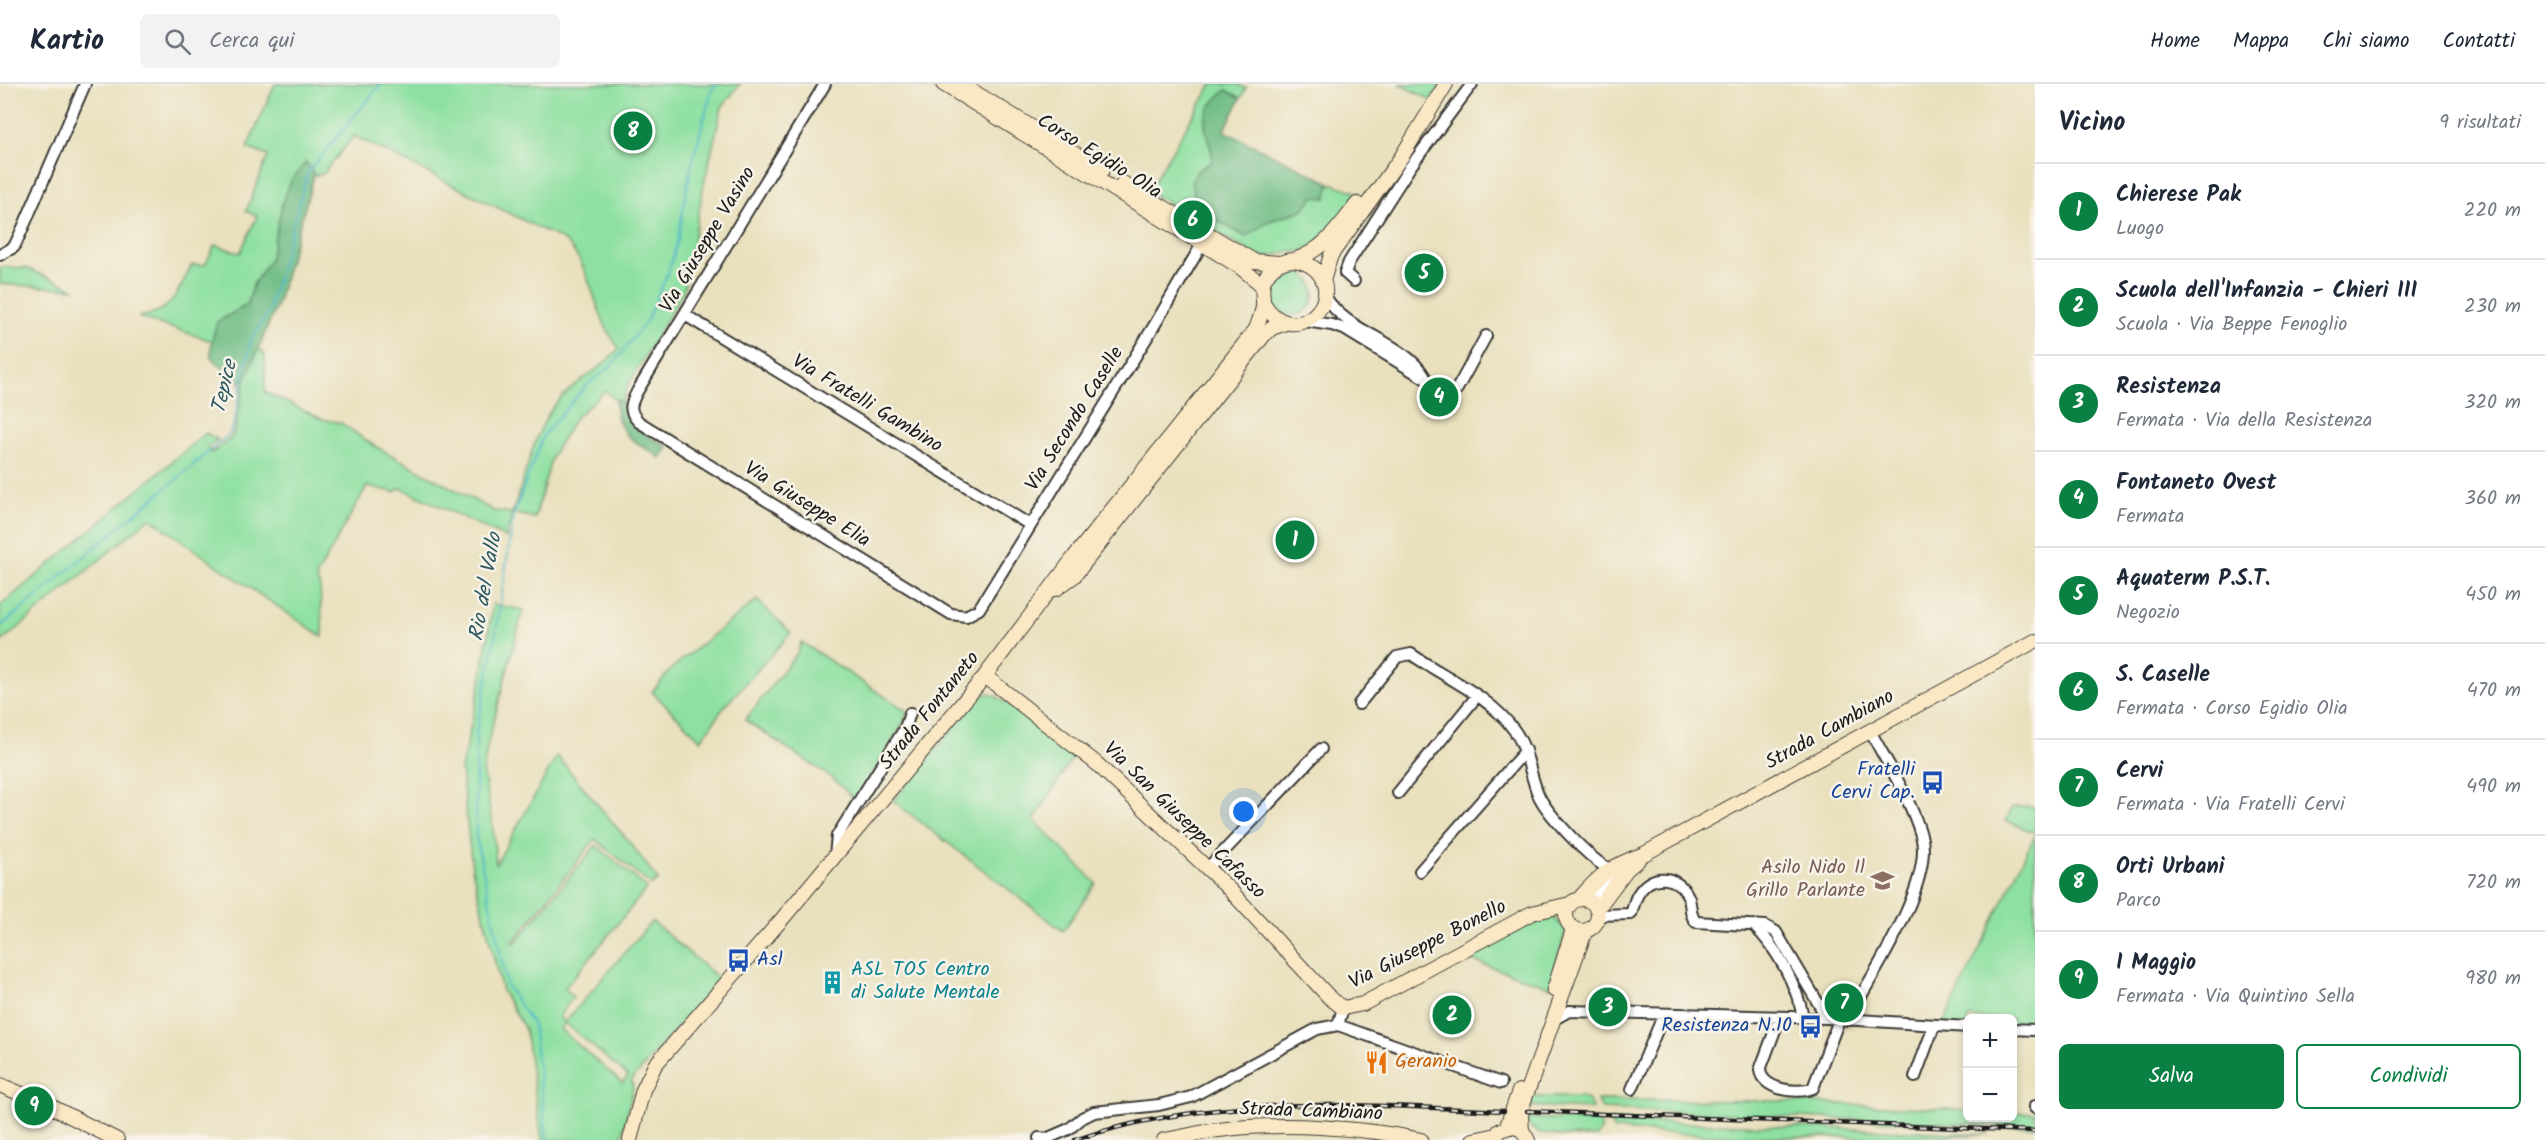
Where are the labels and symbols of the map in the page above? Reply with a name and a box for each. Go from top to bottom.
street label: Corso Egidio Olia [1030,106,1168,208]
pin: 8 [614,108,652,154]
street label: Via Giuseppe Vasino [652,161,764,319]
pin: 6 [1174,198,1212,242]
pin: 5 [1404,250,1444,296]
street label: Via Secondo Caselle [1018,340,1132,498]
street label: Via Fratelli Gambino [785,346,949,462]
water label: Tepice [203,354,248,417]
pin: 4 [1420,374,1458,420]
street label: Via Giuseppe Elia [738,453,876,557]
pin: 1 [1276,518,1314,562]
water label: Rio del Vallo [460,529,512,644]
street label: Strada Fontaneto [872,644,988,778]
street label: Strada Cambiano [1760,681,1900,779]
street label: Via San Giuseppe Cafasso [1095,734,1273,908]
place label: Fratelli Cervi Cap. [1831,754,1916,809]
bus stop icon: Fratelli Cervi Cap. [1920,769,1946,795]
your location [1229,797,1258,826]
place label: Asilo Nido Il Grillo Parlante [1746,852,1865,907]
school or university icon: Asilo Nido Il Grillo Parlante [1870,867,1896,893]
street label: Via Giuseppe Bonello [1343,891,1513,999]
place label: Asl [757,944,783,976]
bus stop icon: Asl [726,947,752,973]
place label: ASL TO5 Centro di Salute Mentale [851,954,1000,1009]
building icon: ASL TO5 Centro di Salute Mentale [820,969,846,995]
pin: 7 [1824,980,1864,1026]
pin: 3 [1588,984,1628,1030]
pin: 2 [1432,992,1472,1038]
place label: Resistenza N.10 [1661,1010,1792,1042]
bus stop icon: Resistenza N.10 [1797,1013,1823,1039]
place label: Geranio [1395,1046,1457,1078]
restaurant icon: Geranio [1364,1049,1390,1075]
pin: 9 [15,1084,54,1128]
street label: Strada Cambiano [1239,1094,1383,1130]

